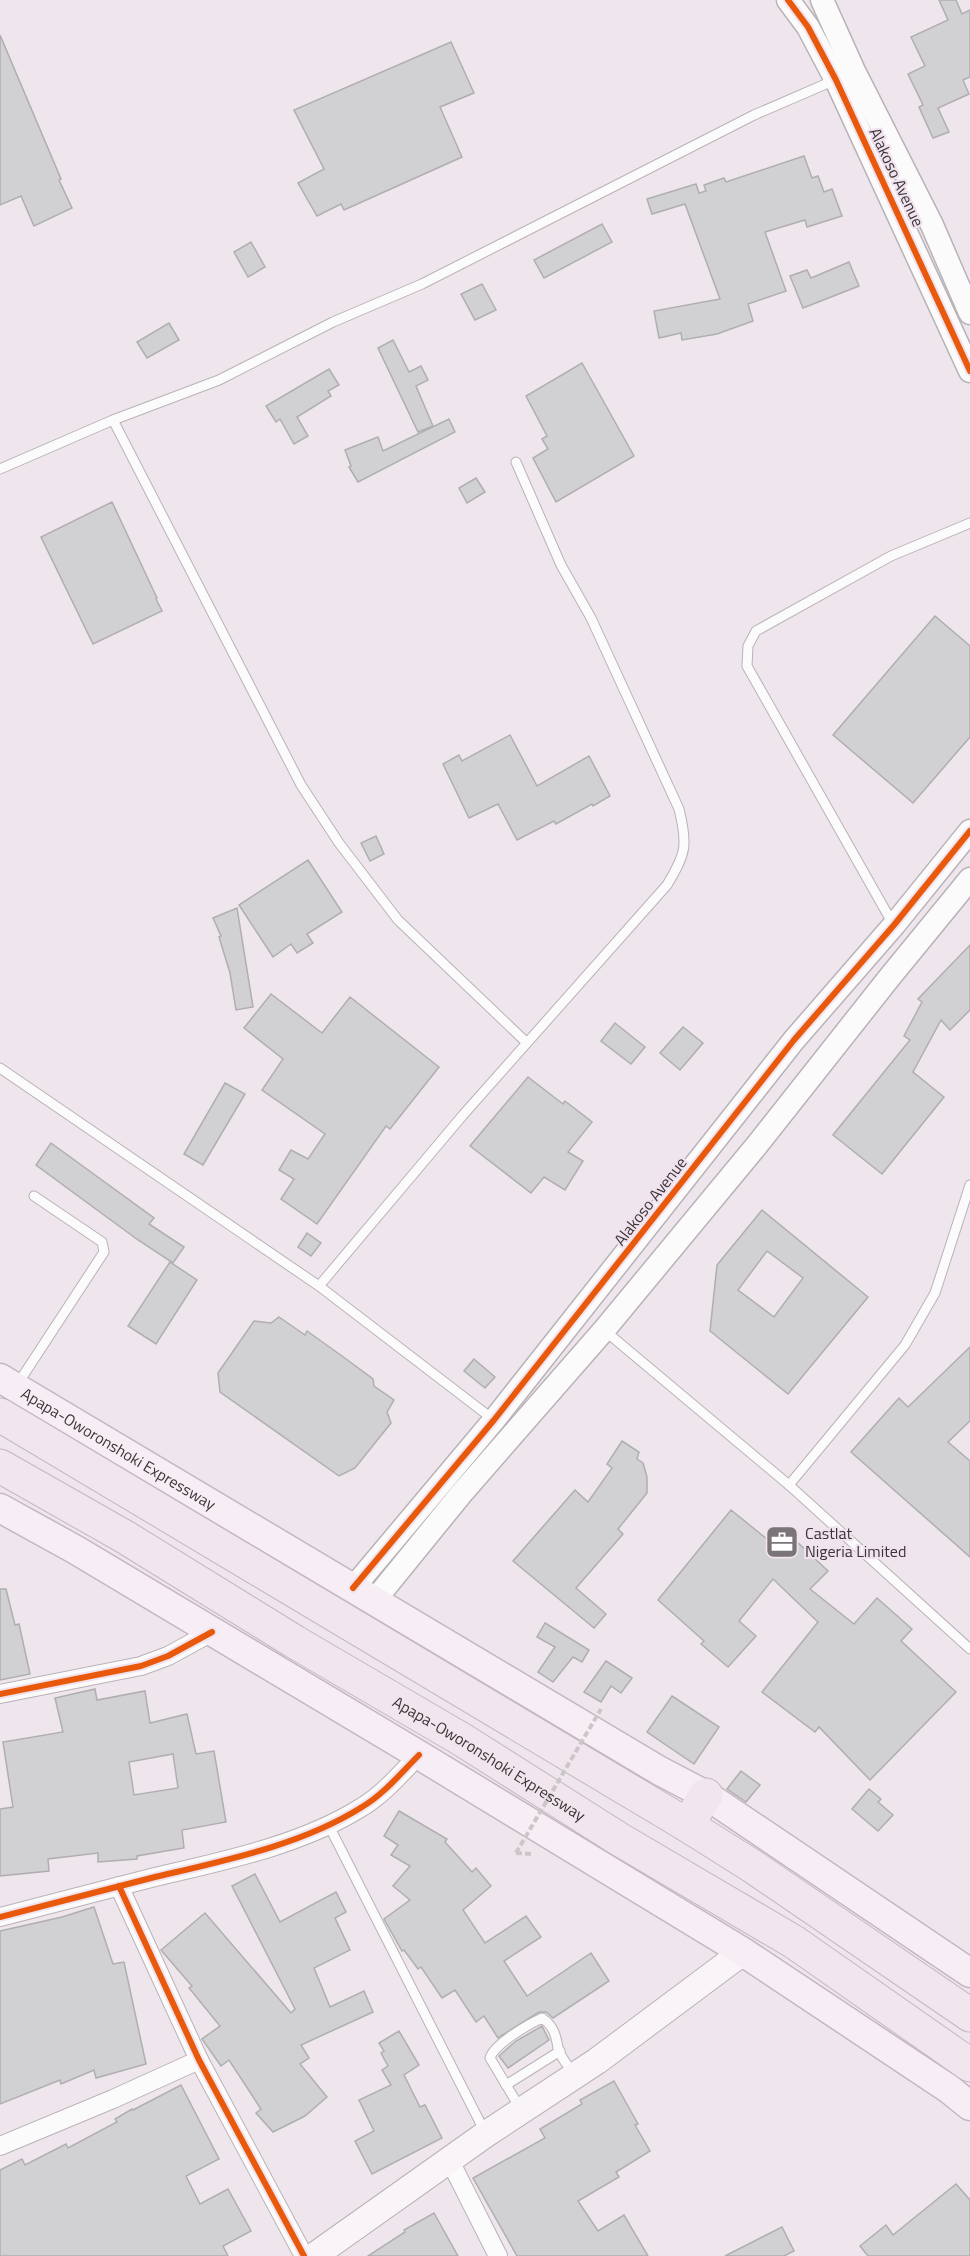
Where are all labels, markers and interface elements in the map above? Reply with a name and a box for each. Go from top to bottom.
street label: Alakoso Avenue [864,124,930,230]
street label: Alakoso Avenue [608,1152,692,1250]
street label: Apapa-Oworonshoki Expressway [17,1381,221,1516]
place label: Castlat Nigeria Limited [805,1521,906,1563]
office icon: Castlat Nigeria Limited [764,1524,800,1560]
street label: Apapa-Oworonshoki Expressway [388,1690,591,1827]

